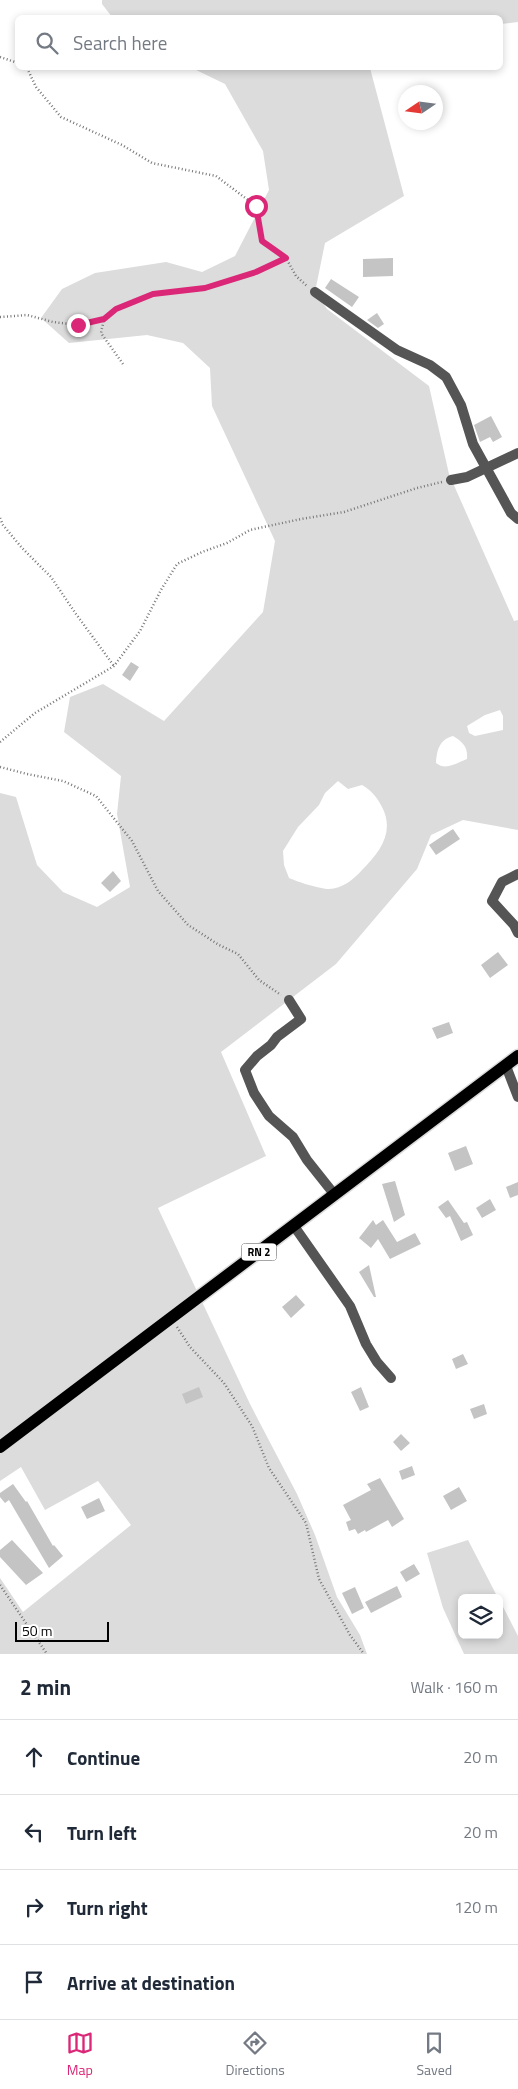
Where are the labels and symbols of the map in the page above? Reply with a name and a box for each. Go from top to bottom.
north arrow [398,85,443,130]
route start [245,195,268,218]
route end [67,314,90,337]
road number: RN 2 [242,1244,276,1260]
scale bar [15,1619,109,1642]

